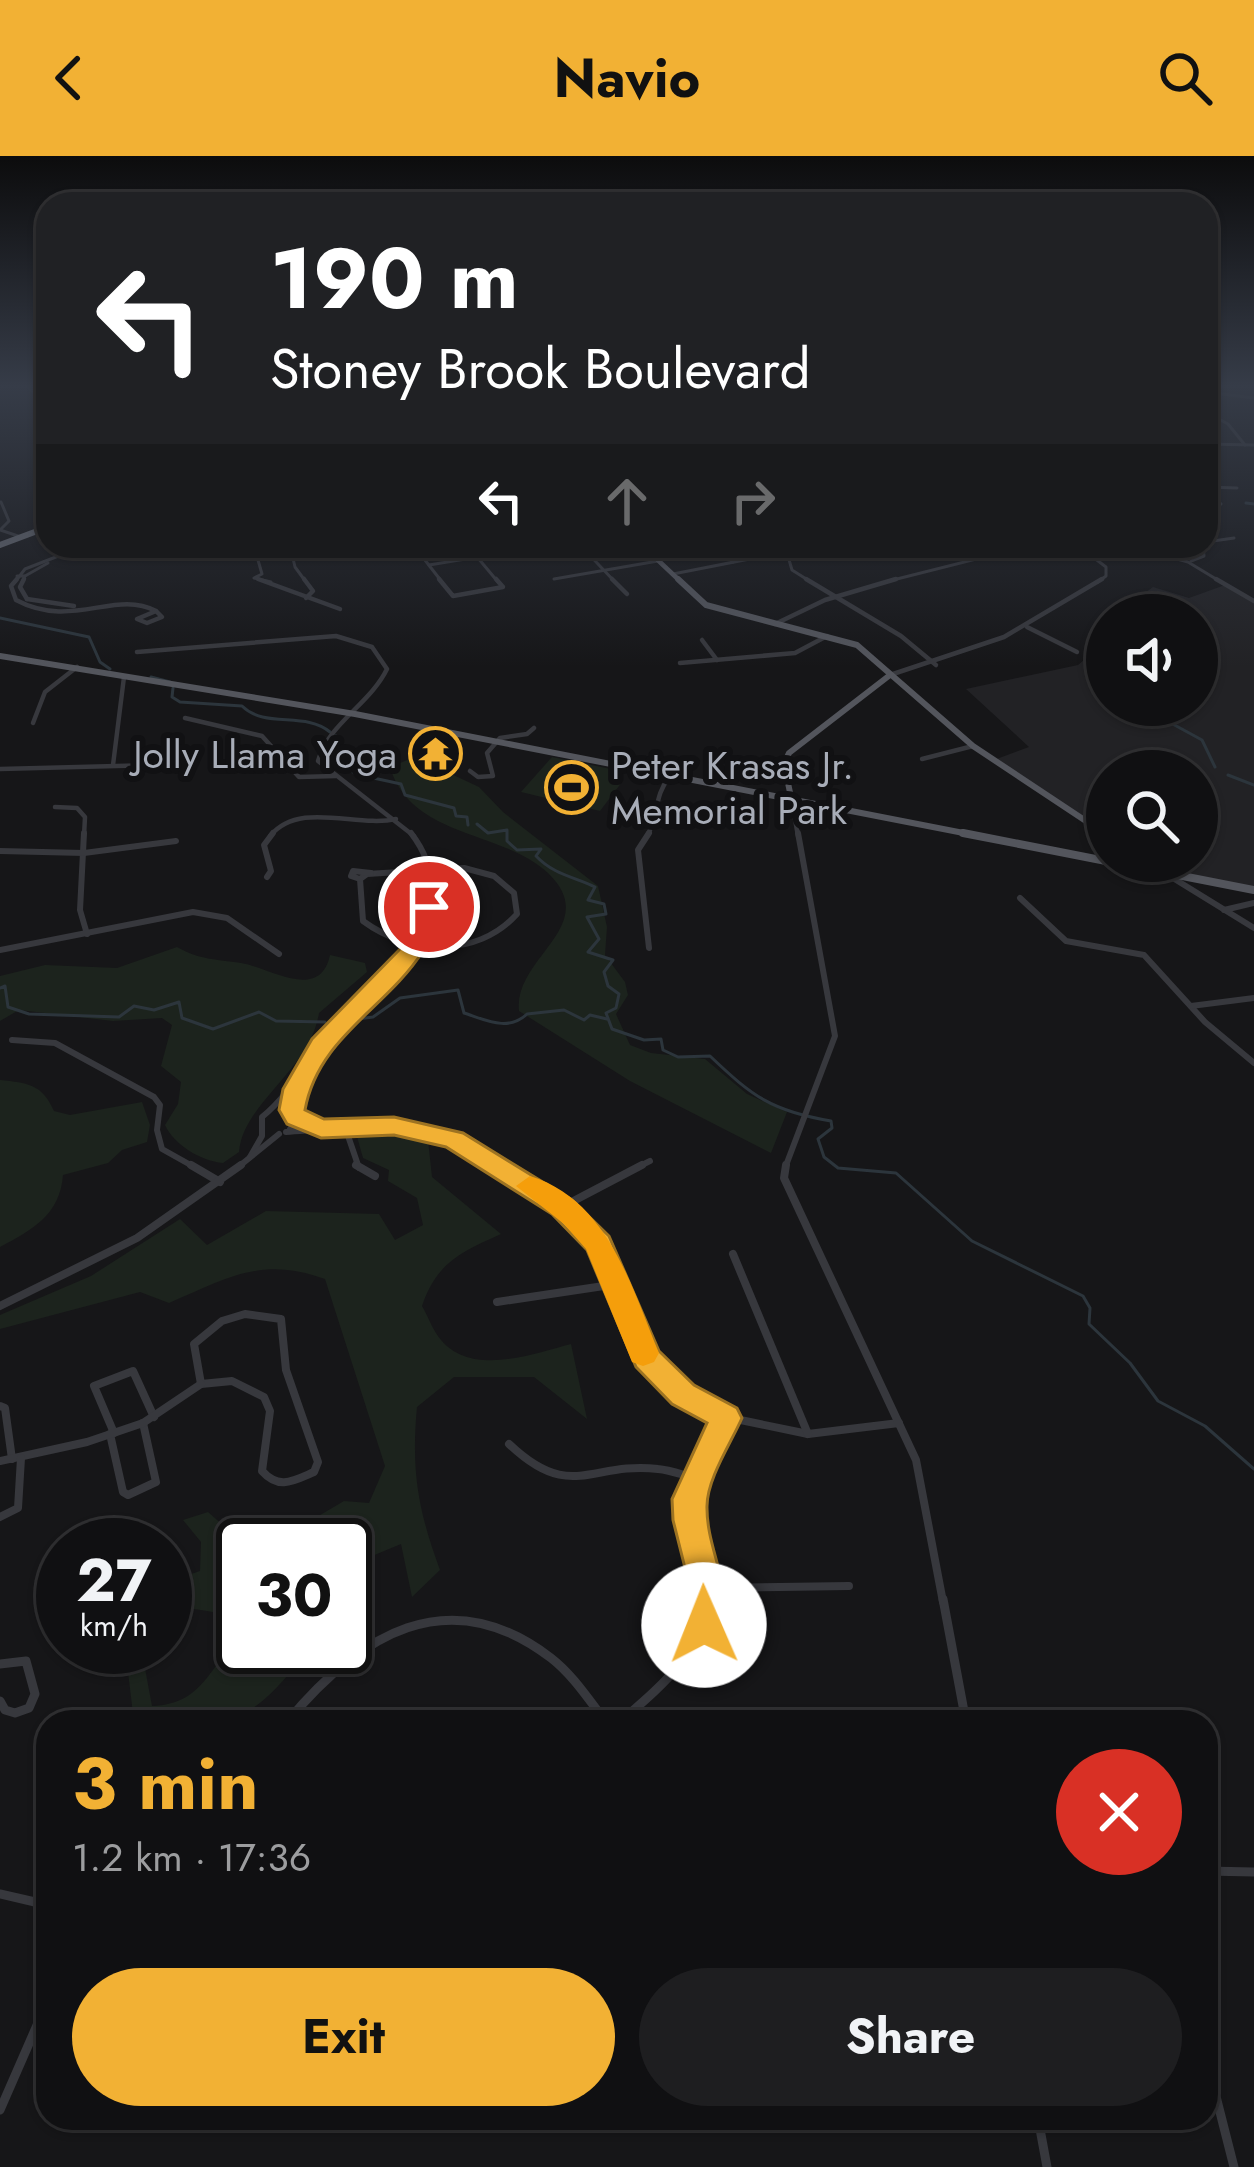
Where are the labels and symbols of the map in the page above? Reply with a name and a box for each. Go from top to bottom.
place label: Jolly Llama Yoga [128,726,397,783]
temple icon: Jolly Llama Yoga [408,726,464,782]
place label: Peter Krasas Jr. Memorial Park [611,737,854,839]
sports icon: Peter Krasas Jr. Memorial Park [544,759,600,815]
pin [378,856,480,958]
speed limit sign: 30 [216,1518,372,1674]
position arrow [641,1562,767,1688]

